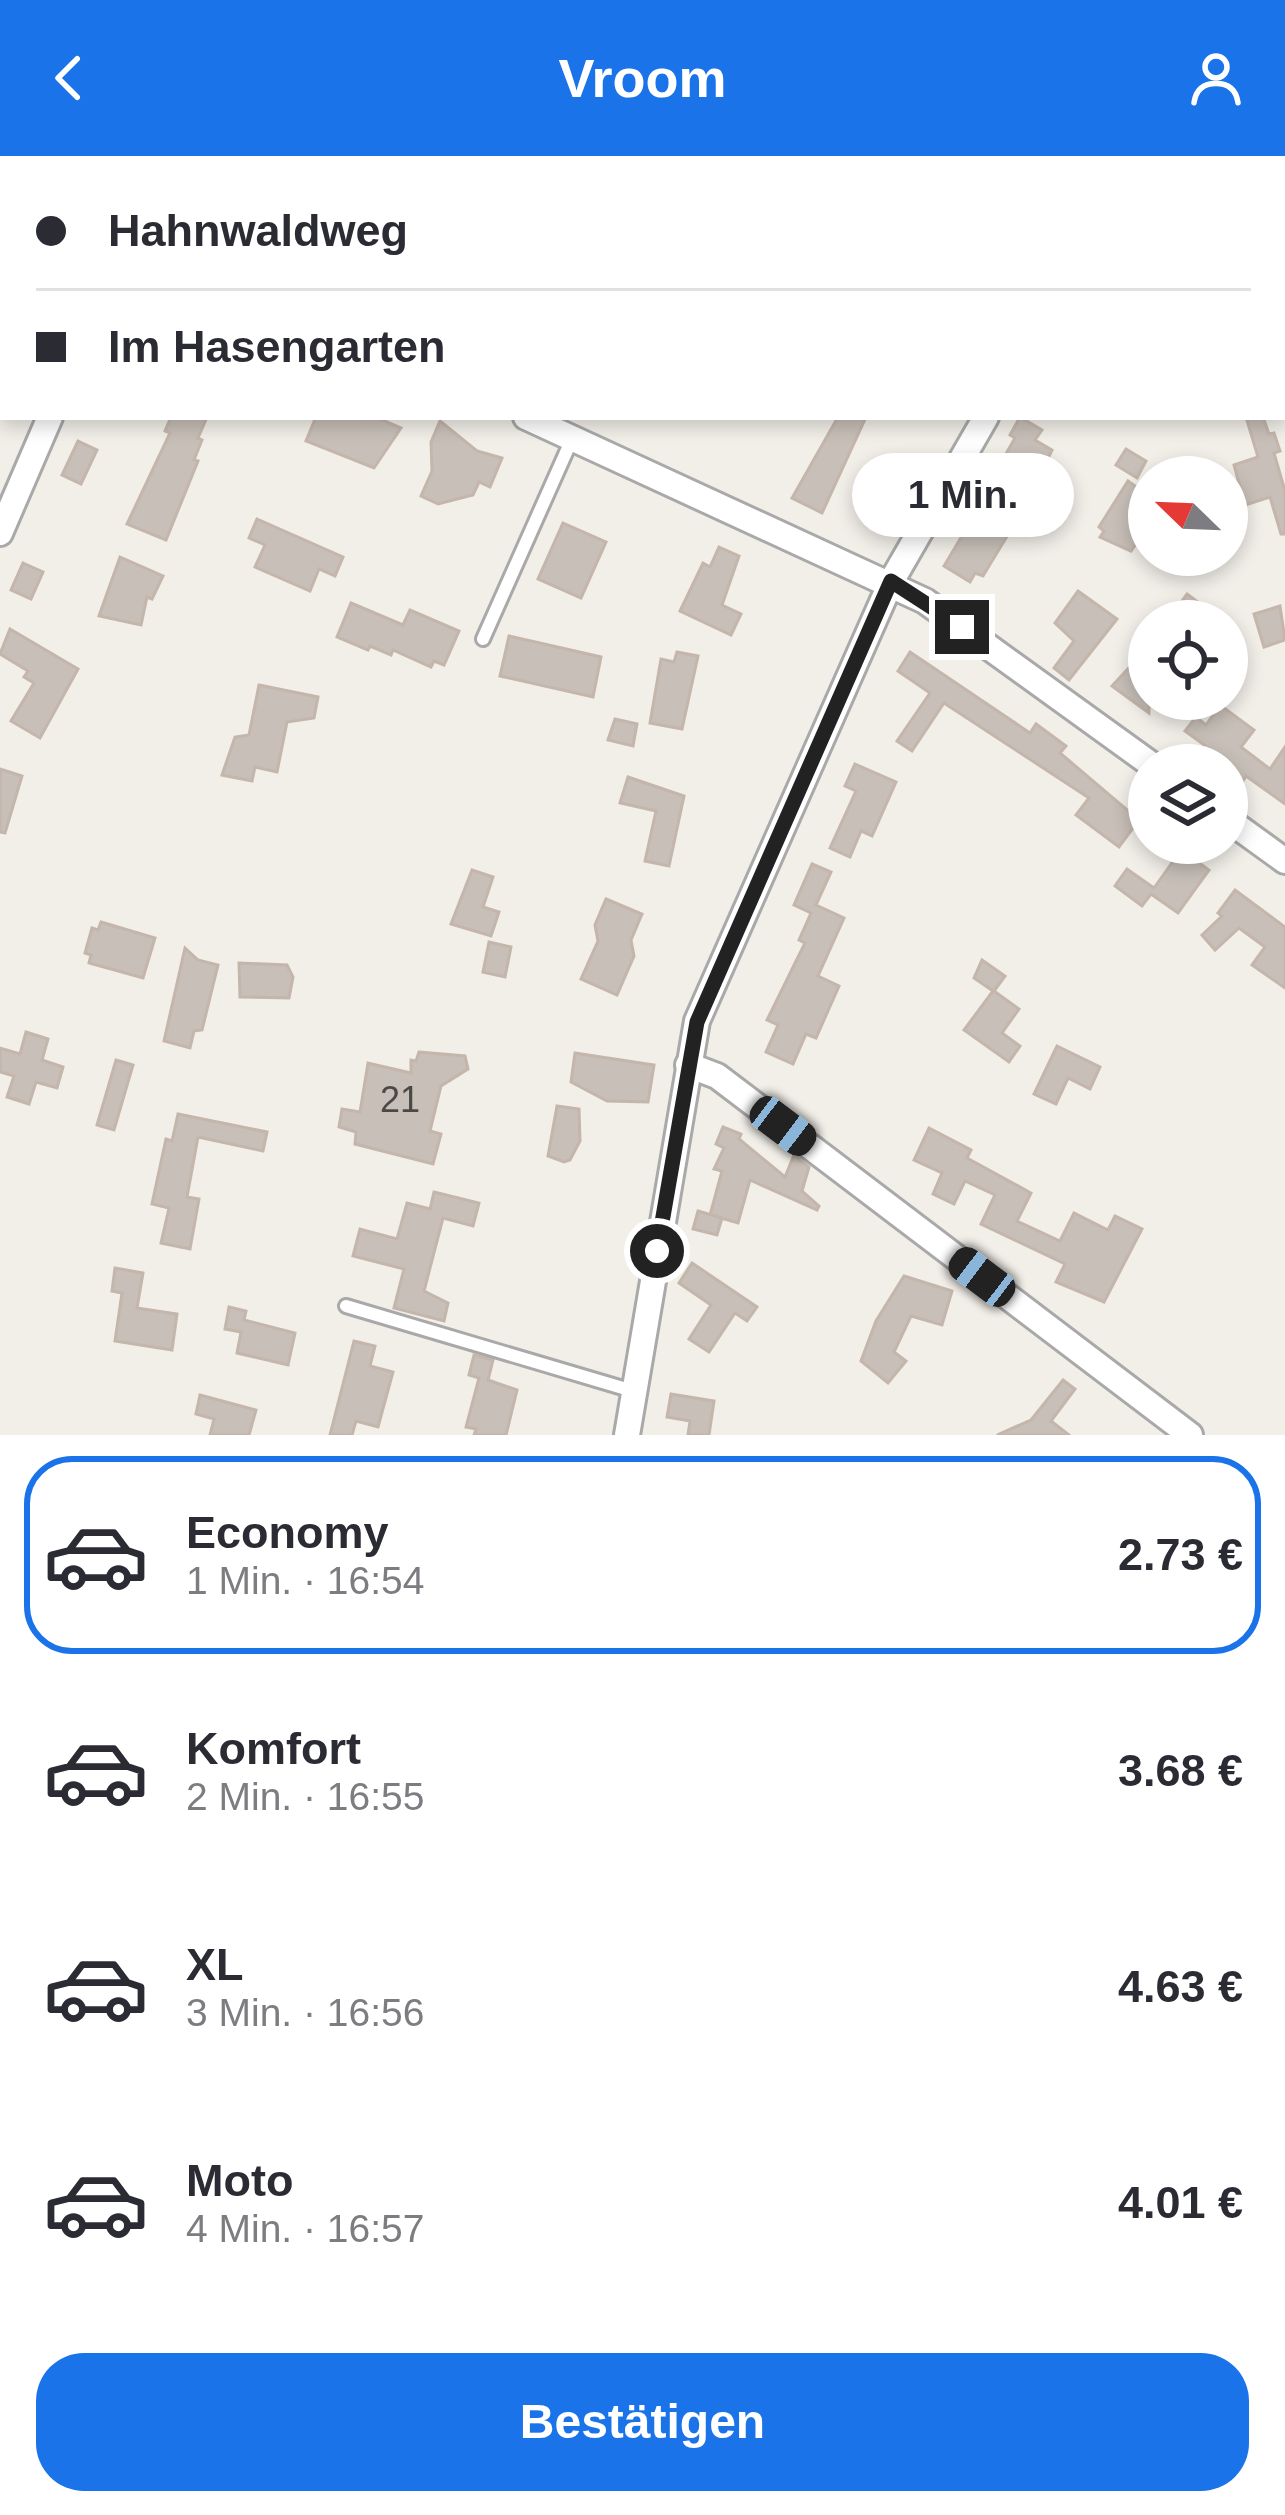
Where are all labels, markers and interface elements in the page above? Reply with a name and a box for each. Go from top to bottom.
icon: back [36,45,102,111]
icon: person [1183,45,1249,111]
text: Vroom [558,48,727,108]
text: Hahnwaldweg [108,205,408,256]
text: Im Hasengarten [108,321,446,372]
callout: 1 Min. [851,453,1073,537]
north arrow [1128,456,1248,576]
map controls [1128,456,1248,864]
text: 1 Min. [908,473,1018,516]
route end [935,600,989,654]
button: locate [1128,600,1248,720]
button: layers [1128,744,1248,864]
house number: 21 [380,1079,420,1120]
car [743,1090,823,1162]
route start [630,1224,684,1278]
car [942,1241,1022,1313]
icon: car [42,1501,150,1609]
text: Economy [186,1507,389,1558]
text: 2.73 € [1118,1529,1243,1580]
text: 1 Min. · 16:54 [186,1559,424,1602]
icon: car [42,1717,150,1825]
text: Komfort [186,1723,361,1774]
text: 3.68 € [1118,1745,1243,1796]
text: 2 Min. · 16:55 [186,1775,424,1818]
icon: car [42,1933,150,2041]
text: XL [186,1939,244,1990]
text: 4.63 € [1118,1961,1243,2012]
text: 3 Min. · 16:56 [186,1991,424,2034]
icon: car [42,2149,150,2257]
text: Moto [186,2155,293,2206]
text: 4.01 € [1118,2177,1243,2228]
text: 4 Min. · 16:57 [186,2207,424,2250]
button: Bestätigen [36,2353,1249,2491]

